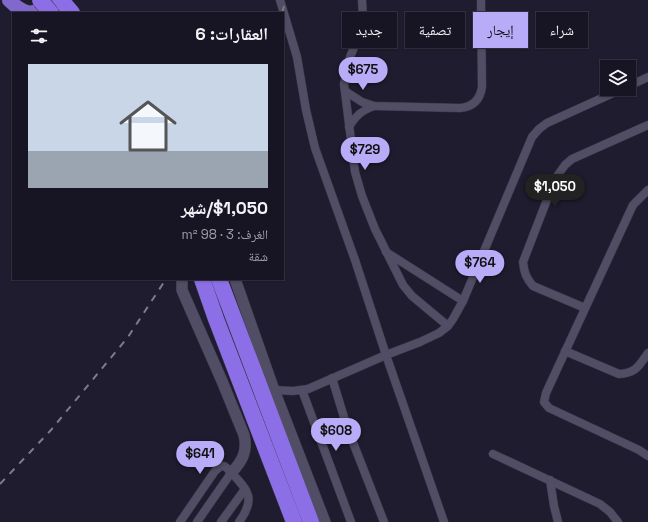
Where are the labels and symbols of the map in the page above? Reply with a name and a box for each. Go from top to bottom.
pin: $675 [339,57,387,91]
pin: $729 [341,137,389,171]
pin: $1,050 [522,174,588,208]
pin: $764 [456,250,504,284]
pin: $608 [312,418,360,452]
pin: $641 [176,441,224,475]

